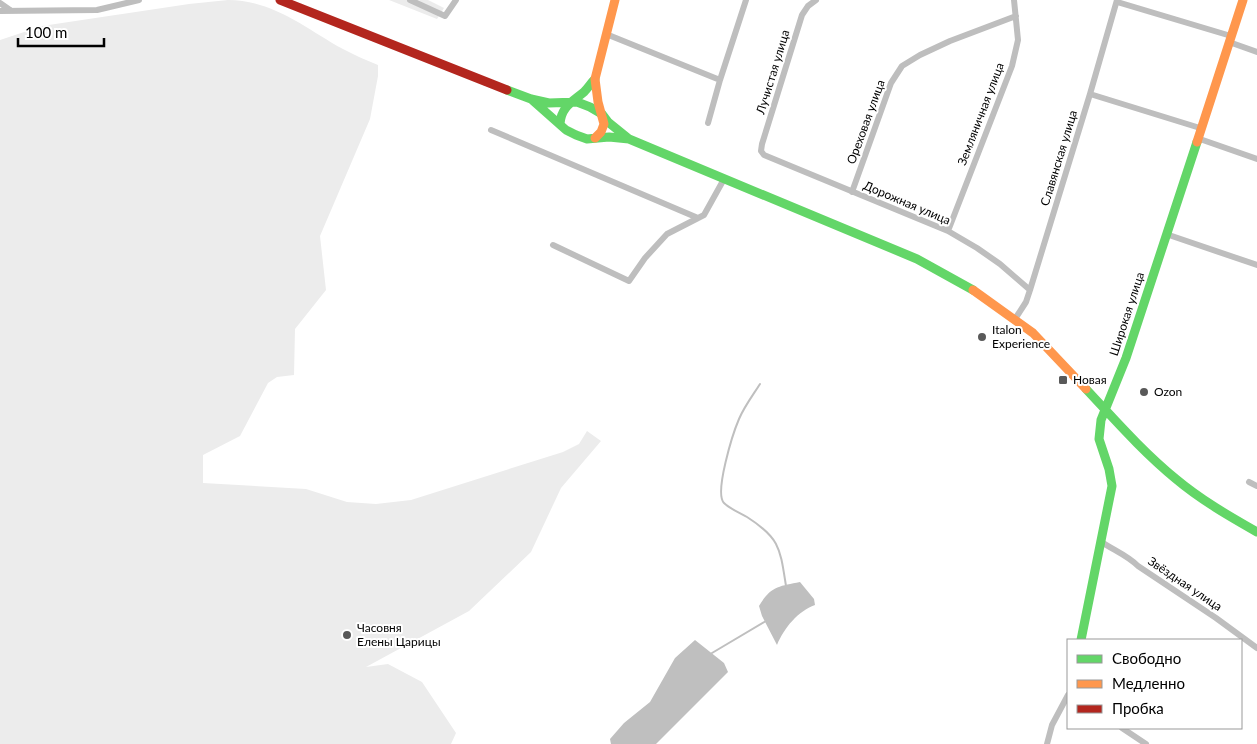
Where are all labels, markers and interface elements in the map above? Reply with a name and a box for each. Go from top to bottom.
scale bar [18,15,104,47]
text: 100 m [25,23,67,41]
street label: Лучистая улица [752,28,792,117]
street label: Земляничная улица [954,60,1007,167]
street label: Ореховая улица [843,78,888,166]
street label: Славянская улица [1037,108,1080,208]
street label: Дорожная улица [861,177,953,228]
street label: Широкая улица [1106,270,1147,358]
place label: Italon Experience [992,322,1050,351]
marker: Italon Experience [976,331,988,343]
place label: Новая [1073,372,1107,387]
marker: Новая [1057,374,1069,386]
place label: Ozon [1154,384,1182,399]
marker: Ozon [1138,386,1150,398]
street label: Звёздная улица [1145,553,1225,614]
place label: Часовня Елены Царицы [357,620,441,649]
marker: Часовня Елены Царицы [341,629,353,641]
legend [1067,639,1242,729]
text: Свободно [1112,649,1181,667]
text: Медленно [1112,674,1185,692]
text: Пробка [1112,699,1164,717]

